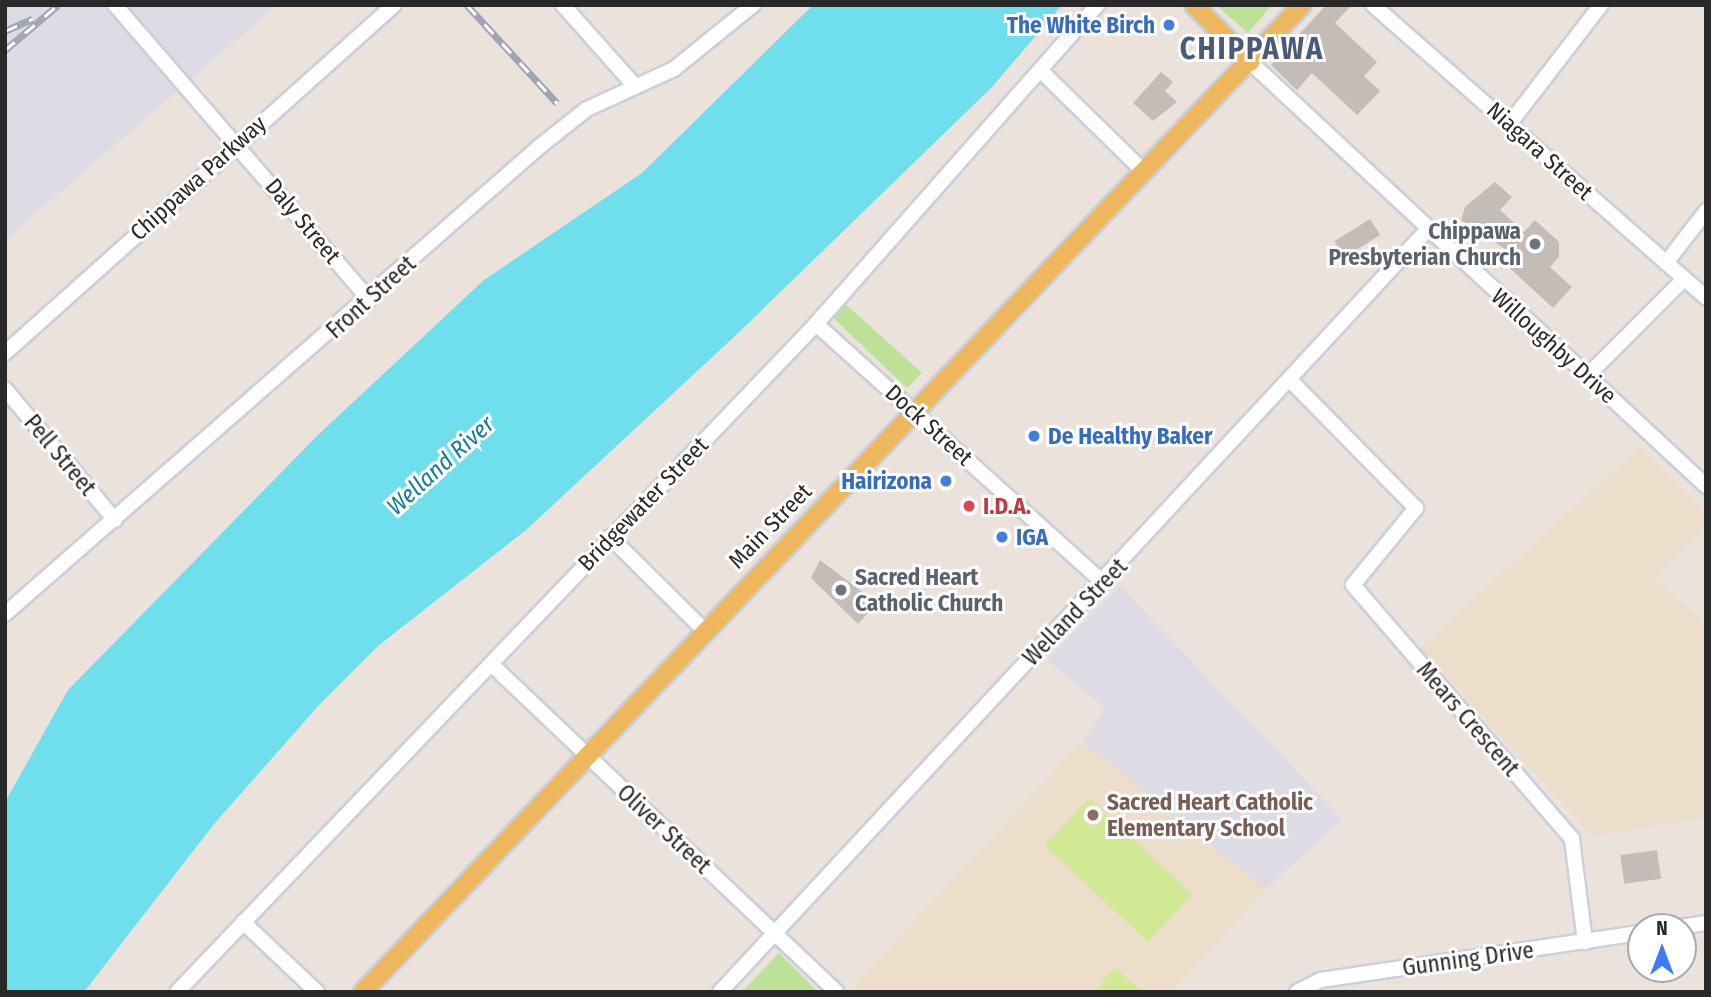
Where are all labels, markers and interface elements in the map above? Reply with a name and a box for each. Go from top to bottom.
place label: The White Birch [1007,11,1155,39]
marker: The White Birch [1161,17,1177,33]
district label: CHIPPAWA [1181,31,1323,67]
street label: Niagara Street [1481,96,1599,206]
street label: Chippawa Parkway [124,110,272,246]
street label: Daly Street [260,173,346,269]
place label: Chippawa Presbyterian Church [1329,217,1521,271]
marker: Chippawa Presbyterian Church [1527,236,1543,252]
street label: Front Street [321,250,421,344]
street label: Willoughby Drive [1486,283,1622,409]
street label: Dock Street [880,379,978,471]
street label: Pell Street [18,409,102,501]
water label: Welland River [382,410,500,522]
place label: De Healthy Baker [1048,422,1212,450]
marker: De Healthy Baker [1026,428,1042,444]
street label: Bridgewater Street [572,431,714,577]
place label: Hairizona [841,467,932,495]
marker: Hairizona [938,473,954,489]
street label: Main Street [723,478,817,574]
place label: I.D.A. [983,492,1031,520]
marker: I.D.A. [961,498,977,514]
place label: IGA [1016,523,1048,551]
marker: IGA [994,529,1010,545]
street label: Welland Street [1017,553,1133,671]
place label: Sacred Heart Catholic Church [855,563,1003,617]
marker: Sacred Heart Catholic Church [833,582,849,598]
street label: Mears Crescent [1411,656,1525,782]
street label: Oliver Street [612,779,716,879]
place label: Sacred Heart Catholic Elementary School [1107,788,1313,842]
marker: Sacred Heart Catholic Elementary School [1085,807,1101,823]
north arrow [1627,913,1697,983]
text: N [1656,917,1668,940]
street label: Gunning Drive [1401,936,1535,982]

